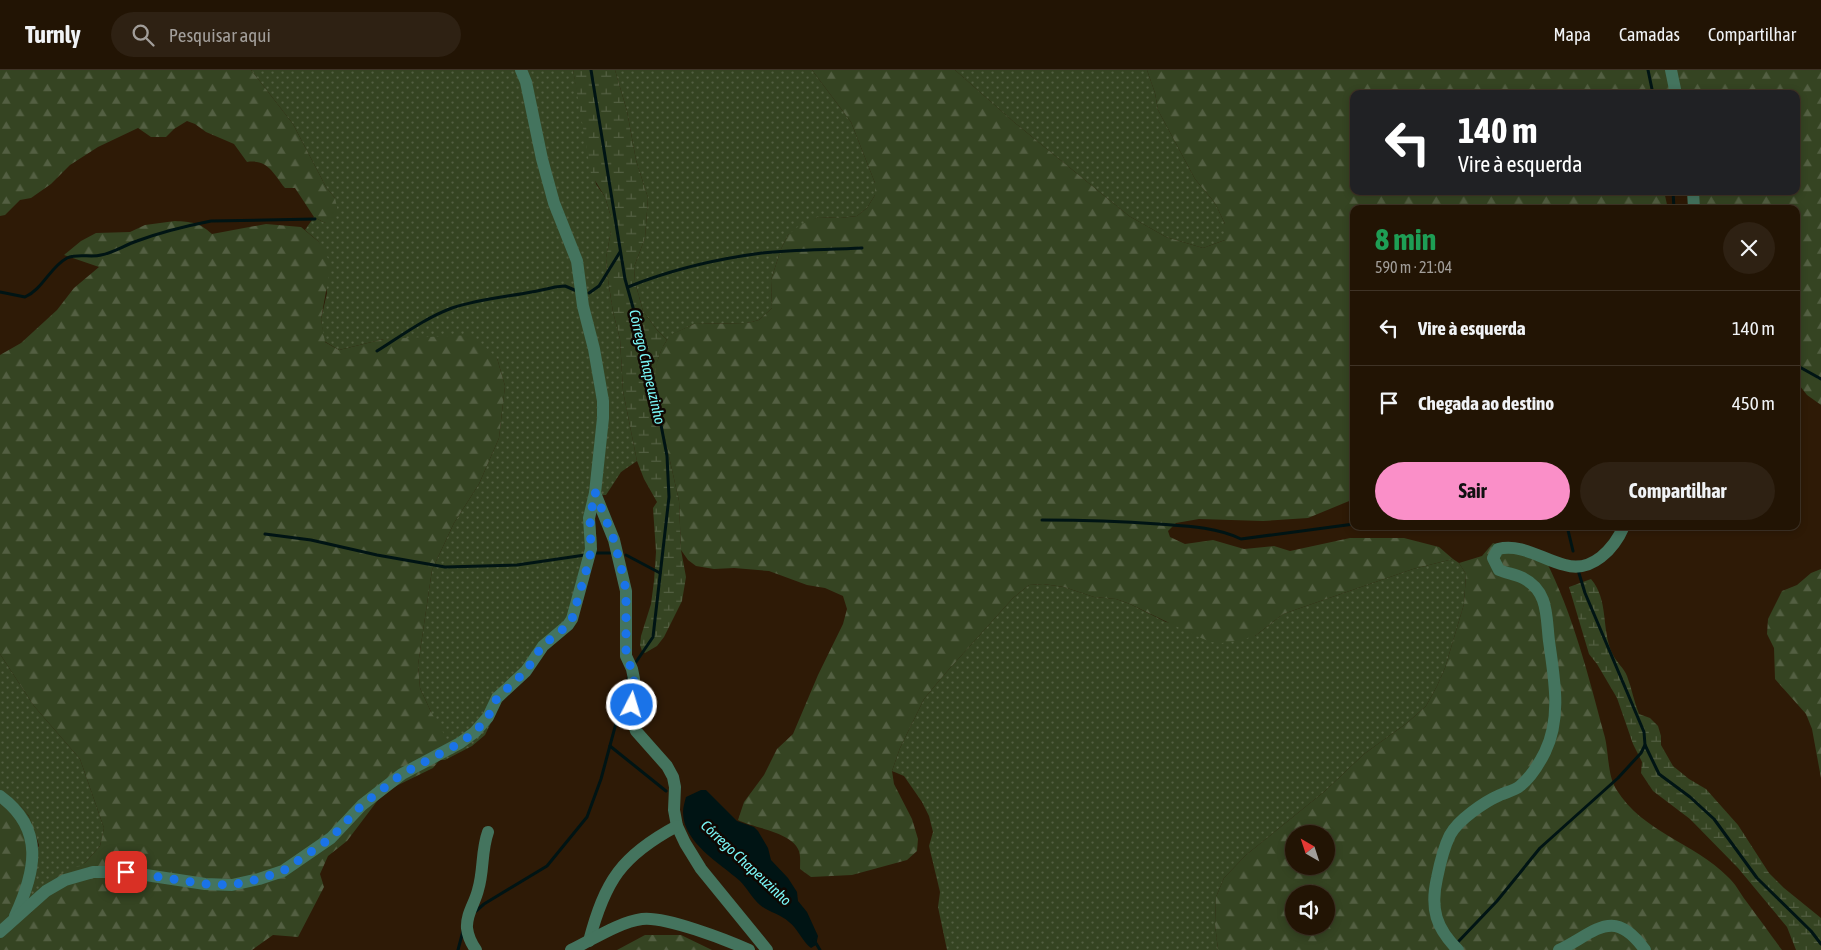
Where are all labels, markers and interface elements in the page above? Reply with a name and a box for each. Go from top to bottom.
search box [111,12,461,57]
text: Turnly [25,21,81,48]
icon: search [129,21,157,49]
text: Pesquisar aqui [169,24,271,46]
text: Mapa [1554,24,1591,45]
text: Camadas [1619,24,1680,45]
text: Compartilhar [1708,24,1796,45]
icon: left [1375,110,1440,175]
text: 140 m [1458,110,1537,150]
text: Vire à esquerda [1458,151,1583,177]
text: 8 min [1375,222,1436,256]
button: close [1723,222,1775,274]
text: 590 m · 21:04 [1375,258,1452,276]
water label: Córrego Chapeuzinho [626,308,669,426]
icon: left [1375,314,1403,342]
text: Vire à esquerda [1418,317,1526,339]
text: 140 m [1732,317,1775,339]
icon: arrive [1375,389,1403,417]
text: Chegada ao destino [1418,392,1554,414]
text: 450 m [1732,392,1775,414]
button: Sair [1375,462,1570,520]
button: Compartilhar [1580,462,1775,520]
position arrow [605,678,657,730]
water label: Córrego Chapeuzinho [698,816,795,909]
north arrow [1285,825,1335,875]
map controls [1285,825,1335,935]
pin [105,851,147,893]
icon: arrive [112,858,140,886]
button: sound [1285,885,1335,935]

